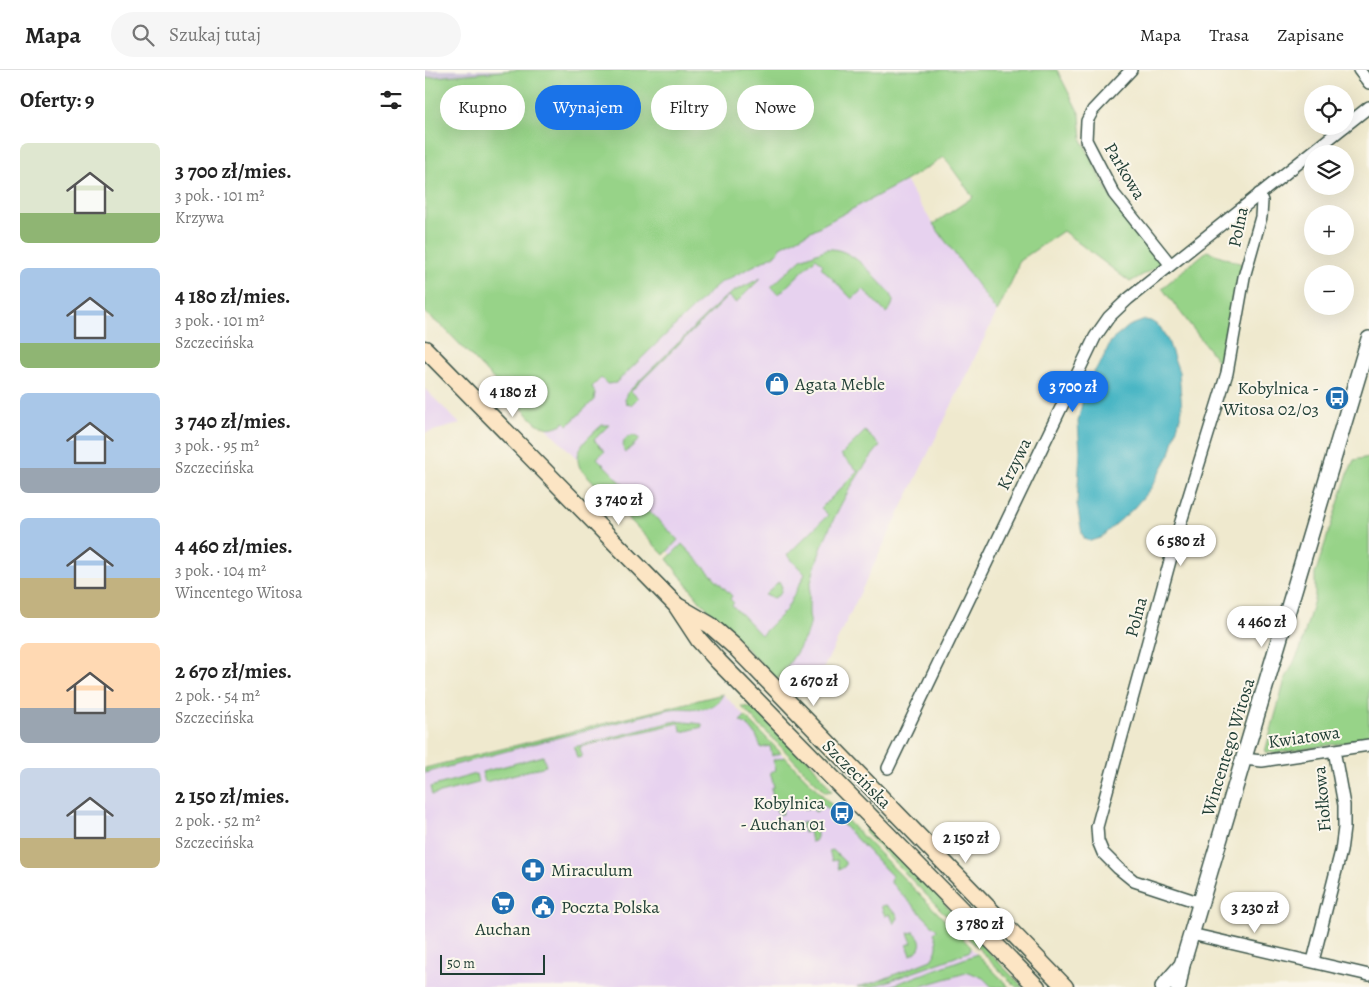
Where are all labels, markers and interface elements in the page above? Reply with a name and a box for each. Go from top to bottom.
search box [111,12,461,57]
text: Mapa [25,19,81,51]
icon: search [129,21,157,49]
text: Szukaj tutaj [169,22,261,48]
text: Mapa [1140,23,1181,47]
text: Trasa [1209,23,1249,47]
text: Zapisane [1277,23,1344,47]
chip: Kupno [440,85,525,130]
chip: Wynajem [535,85,641,130]
chip: Filtry [651,85,727,130]
chip: Nowe [737,85,814,130]
map controls [1304,85,1354,315]
button: locate [1304,85,1354,135]
text: Oferty: 9 [20,86,95,114]
icon: filters [377,86,405,114]
street label: Parkowa [1099,138,1152,205]
button: layers [1304,145,1354,195]
text: 3 700 zł/mies. [175,157,292,185]
icon: home [60,163,120,223]
text: 3 pok. · 101 m² [175,185,264,207]
street label: Polna [1222,204,1254,249]
button: + [1304,205,1354,255]
text: Krzywa [175,207,224,229]
button: − [1304,265,1354,315]
text: 4 180 zł/mies. [175,282,291,310]
icon: home [60,288,120,348]
text: 3 pok. · 101 m² [175,310,264,332]
text: Szczecińska [175,332,254,354]
pin: 3 700 zł [1021,370,1125,413]
shop icon: Agata Meble [764,371,790,397]
place label: Agata Meble [794,372,885,396]
pin: 4 180 zł [461,376,565,418]
text: 3 700 zł [1049,376,1097,398]
place label: Kobylnica - Witosa 02/03 [1222,376,1319,421]
text: 4 180 zł [490,381,536,403]
bus stop icon: Kobylnica - Witosa 02/03 [1324,385,1350,411]
text: 3 740 zł/mies. [175,407,291,435]
icon: home [60,413,120,473]
street label: Krzywa [991,433,1037,494]
text: 3 pok. · 95 m² [175,435,259,457]
text: Szczecińska [175,457,254,479]
pin: 3 740 zł [567,484,671,526]
text: 3 740 zł [595,489,643,511]
pin: 6 580 zł [1129,524,1233,567]
text: 6 580 zł [1157,530,1205,552]
text: 4 460 zł/mies. [175,532,293,560]
icon: home [60,538,120,598]
text: 3 pok. · 104 m² [175,560,266,582]
text: Wincentego Witosa [175,582,302,604]
street label: Polna [1119,594,1153,640]
pin: 4 460 zł [1210,606,1314,648]
text: 4 460 zł [1238,611,1286,633]
text: 2 670 zł/mies. [175,657,292,685]
icon: home [60,663,120,723]
pin: 2 670 zł [762,664,866,707]
text: 2 670 zł [790,670,838,692]
street label: Wincentego Witosa [1195,674,1261,820]
text: 2 pok. · 54 m² [175,685,260,707]
text: Szczecińska [175,707,254,729]
street label: Kwiatowa [1267,720,1342,754]
street label: Szczecińska [817,734,897,814]
street label: Fiołkowa [1307,765,1337,833]
text: 2 150 zł/mies. [175,782,290,810]
icon: home [60,788,120,848]
place label: Kobylnica - Auchan 01 [740,791,826,836]
bus stop icon: Kobylnica - Auchan 01 [829,800,855,826]
text: 2 pok. · 52 m² [175,810,260,832]
pin: 2 150 zł [914,822,1018,864]
text: 2 150 zł [943,827,989,849]
text: Szczecińska [175,832,254,854]
pharmacy icon: Miraculum [520,857,546,883]
place label: Miraculum [551,858,633,882]
supermarket icon: Auchan [490,890,516,916]
pin: 3 230 zł [1203,892,1307,934]
public building icon: Poczta Polska [530,894,556,920]
place label: Poczta Polska [561,895,660,919]
text: 3 230 zł [1231,897,1279,919]
pin: 3 780 zł [928,908,1032,950]
text: 3 780 zł [956,913,1004,935]
place label: Auchan [474,917,531,941]
scale bar [440,952,545,975]
text: 50 m [447,954,475,973]

